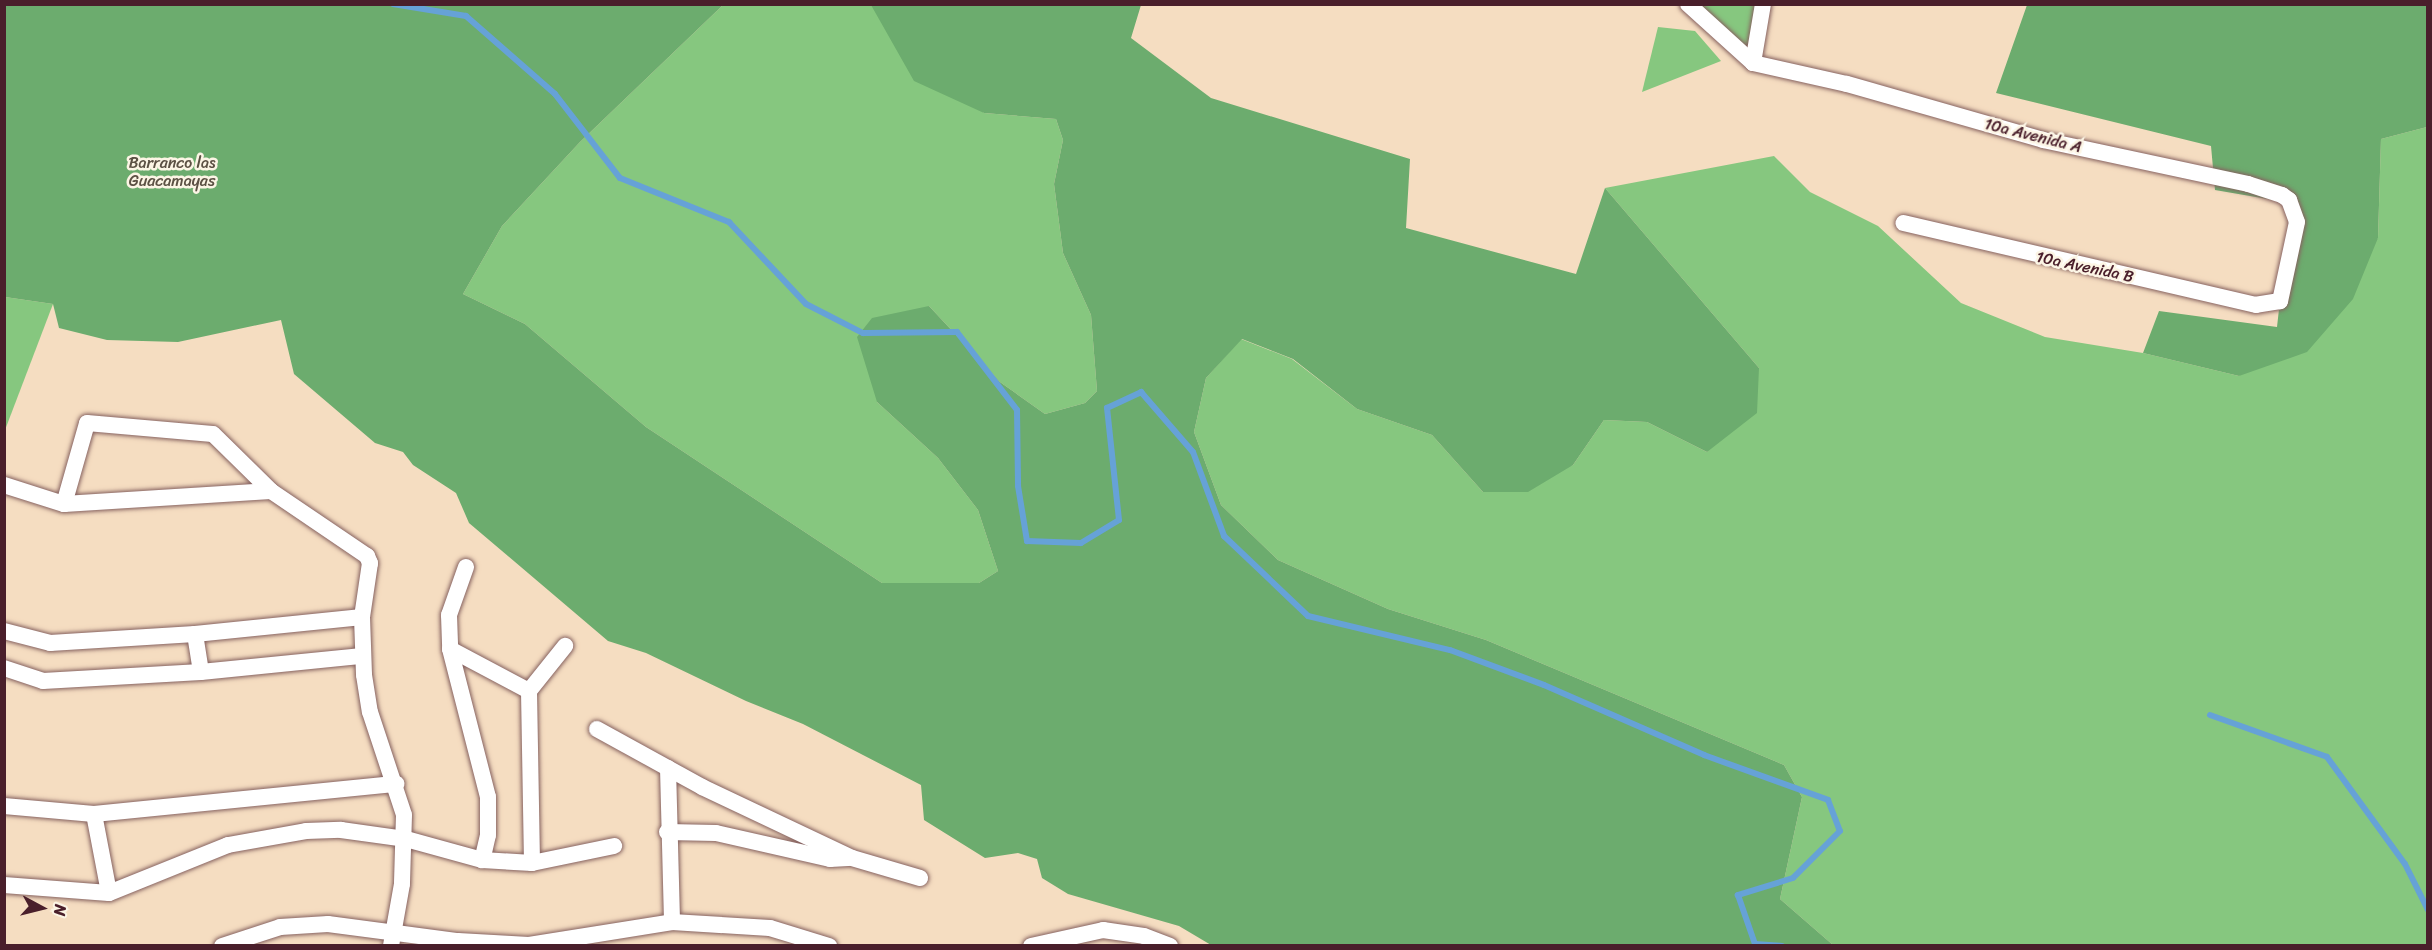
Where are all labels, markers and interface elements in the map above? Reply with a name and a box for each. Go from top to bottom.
street label: 10a Avenida A [1982,115,2084,157]
park label: Barranco las Guacamayas [128,153,216,191]
street label: 10a Avenida B [2035,247,2135,287]
north arrow [12,878,72,938]
text: N [45,903,75,918]

